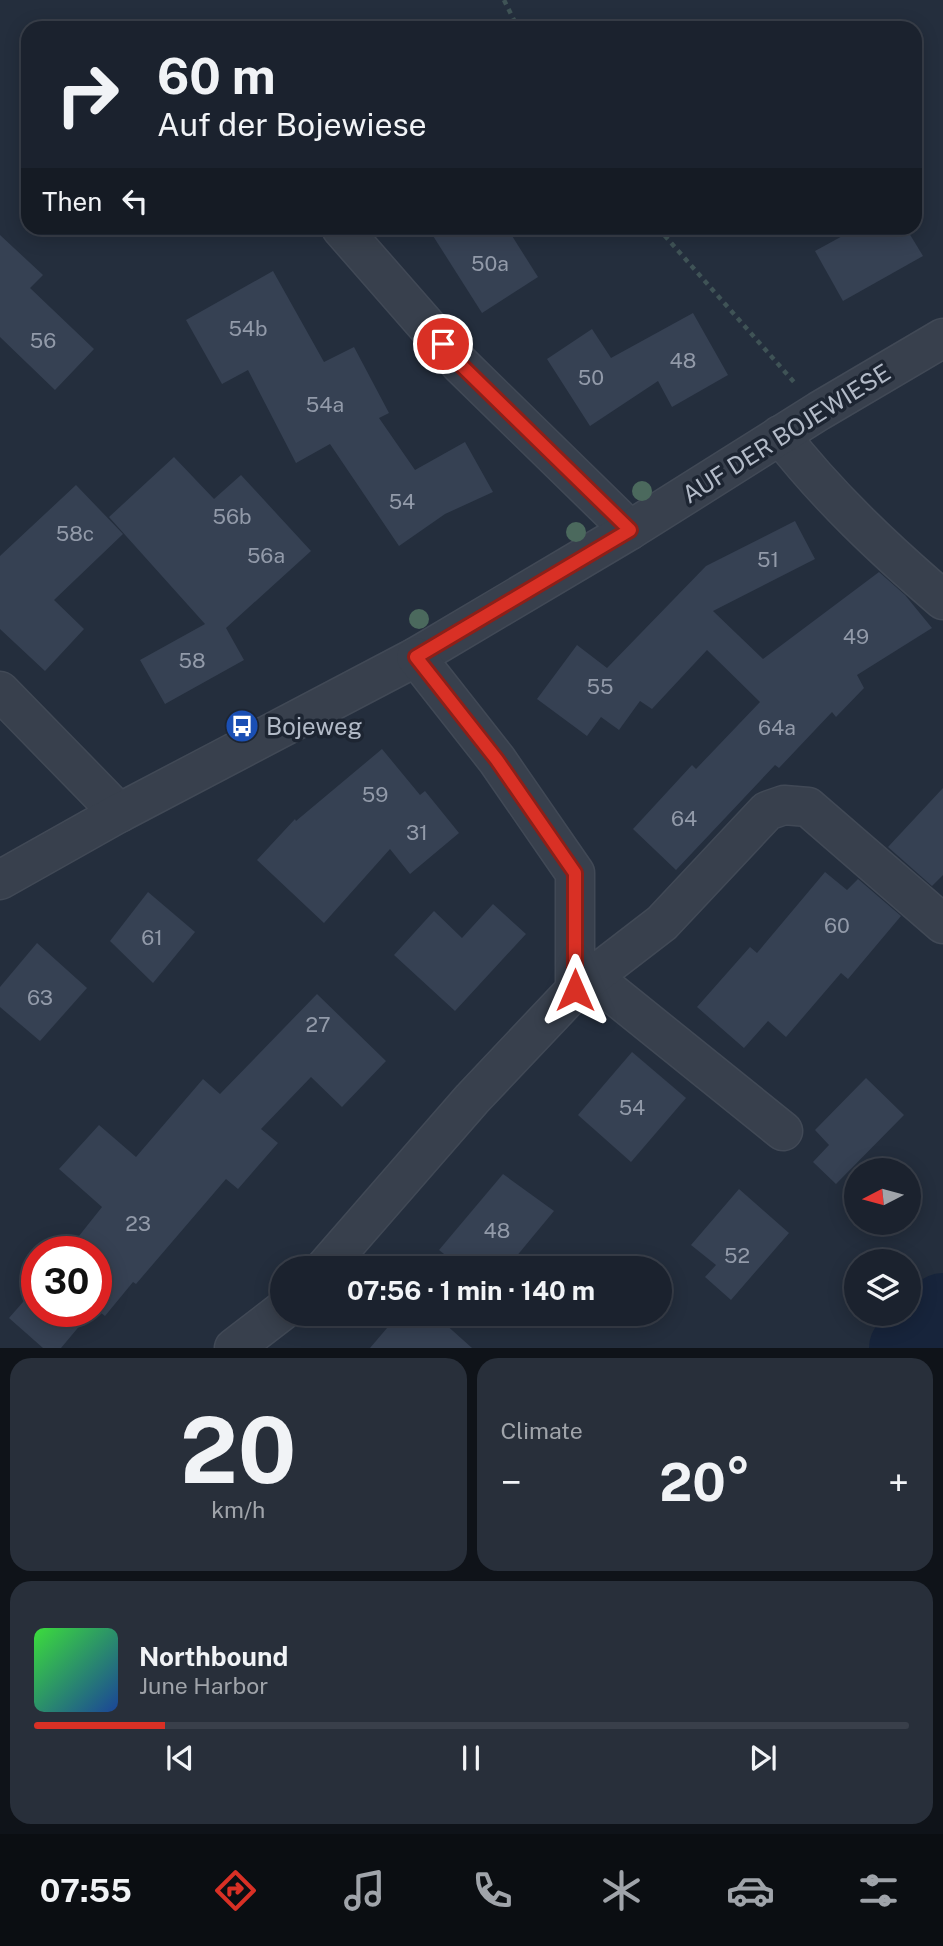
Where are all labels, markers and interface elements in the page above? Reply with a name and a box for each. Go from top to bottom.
text: 60 m [157,47,276,105]
icon: right [42,49,133,140]
text: Auf der Bojewiese [157,106,427,143]
icon: left [116,182,154,220]
text: Then [42,186,102,217]
house number: 50a [471,251,509,276]
pin [413,314,473,374]
house number: 54b [228,316,268,341]
icon: arrive [424,325,462,363]
house number: 56 [30,328,56,353]
house number: 48 [670,348,696,373]
street label: AUF DER BOJEWIESE [677,358,895,508]
house number: 50 [578,365,604,390]
house number: 54a [306,392,344,417]
house number: 54 [389,489,415,514]
house number: 56b [212,504,252,529]
house number: 58c [56,521,94,546]
house number: 56a [247,543,285,568]
house number: 51 [757,547,779,572]
house number: 49 [843,624,869,649]
house number: 58 [178,648,206,673]
house number: 55 [587,674,613,699]
bus stop icon: Bojeweg [223,707,261,745]
place label: Bojeweg [266,712,362,740]
house number: 64a [758,715,796,740]
house number: 59 [362,782,388,807]
house number: 64 [671,806,697,831]
house number: 31 [406,820,428,845]
house number: 60 [824,913,850,938]
house number: 61 [141,925,163,950]
position arrow [538,953,612,1027]
house number: 63 [27,985,53,1010]
house number: 27 [305,1012,331,1037]
house number: 54 [619,1095,645,1120]
north arrow [844,1158,920,1236]
map controls [844,1158,921,1326]
house number: 23 [125,1211,151,1236]
house number: 48 [484,1218,510,1243]
speed limit sign: 30 [21,1236,112,1327]
house number: 52 [724,1243,750,1268]
button: layers [844,1249,921,1326]
text: 07:56 · 1 min · 140 m [347,1275,595,1306]
text: 20 [180,1397,296,1503]
text: Climate [501,1417,583,1444]
text: 20° [659,1452,750,1513]
text: − [501,1460,522,1505]
text: + [888,1460,909,1505]
text: km/h [211,1496,265,1523]
text: Northbound [139,1641,288,1672]
text: June Harbor [139,1672,268,1699]
icon: previous [161,1739,199,1777]
icon: pause [452,1739,490,1777]
icon: next [744,1739,782,1777]
icon: directions [211,1866,260,1915]
icon: music [340,1866,389,1915]
icon: phone [468,1866,517,1915]
icon: climate [597,1866,646,1915]
icon: car [726,1866,775,1915]
icon: filters [854,1866,903,1915]
text: 07:55 [40,1872,132,1909]

